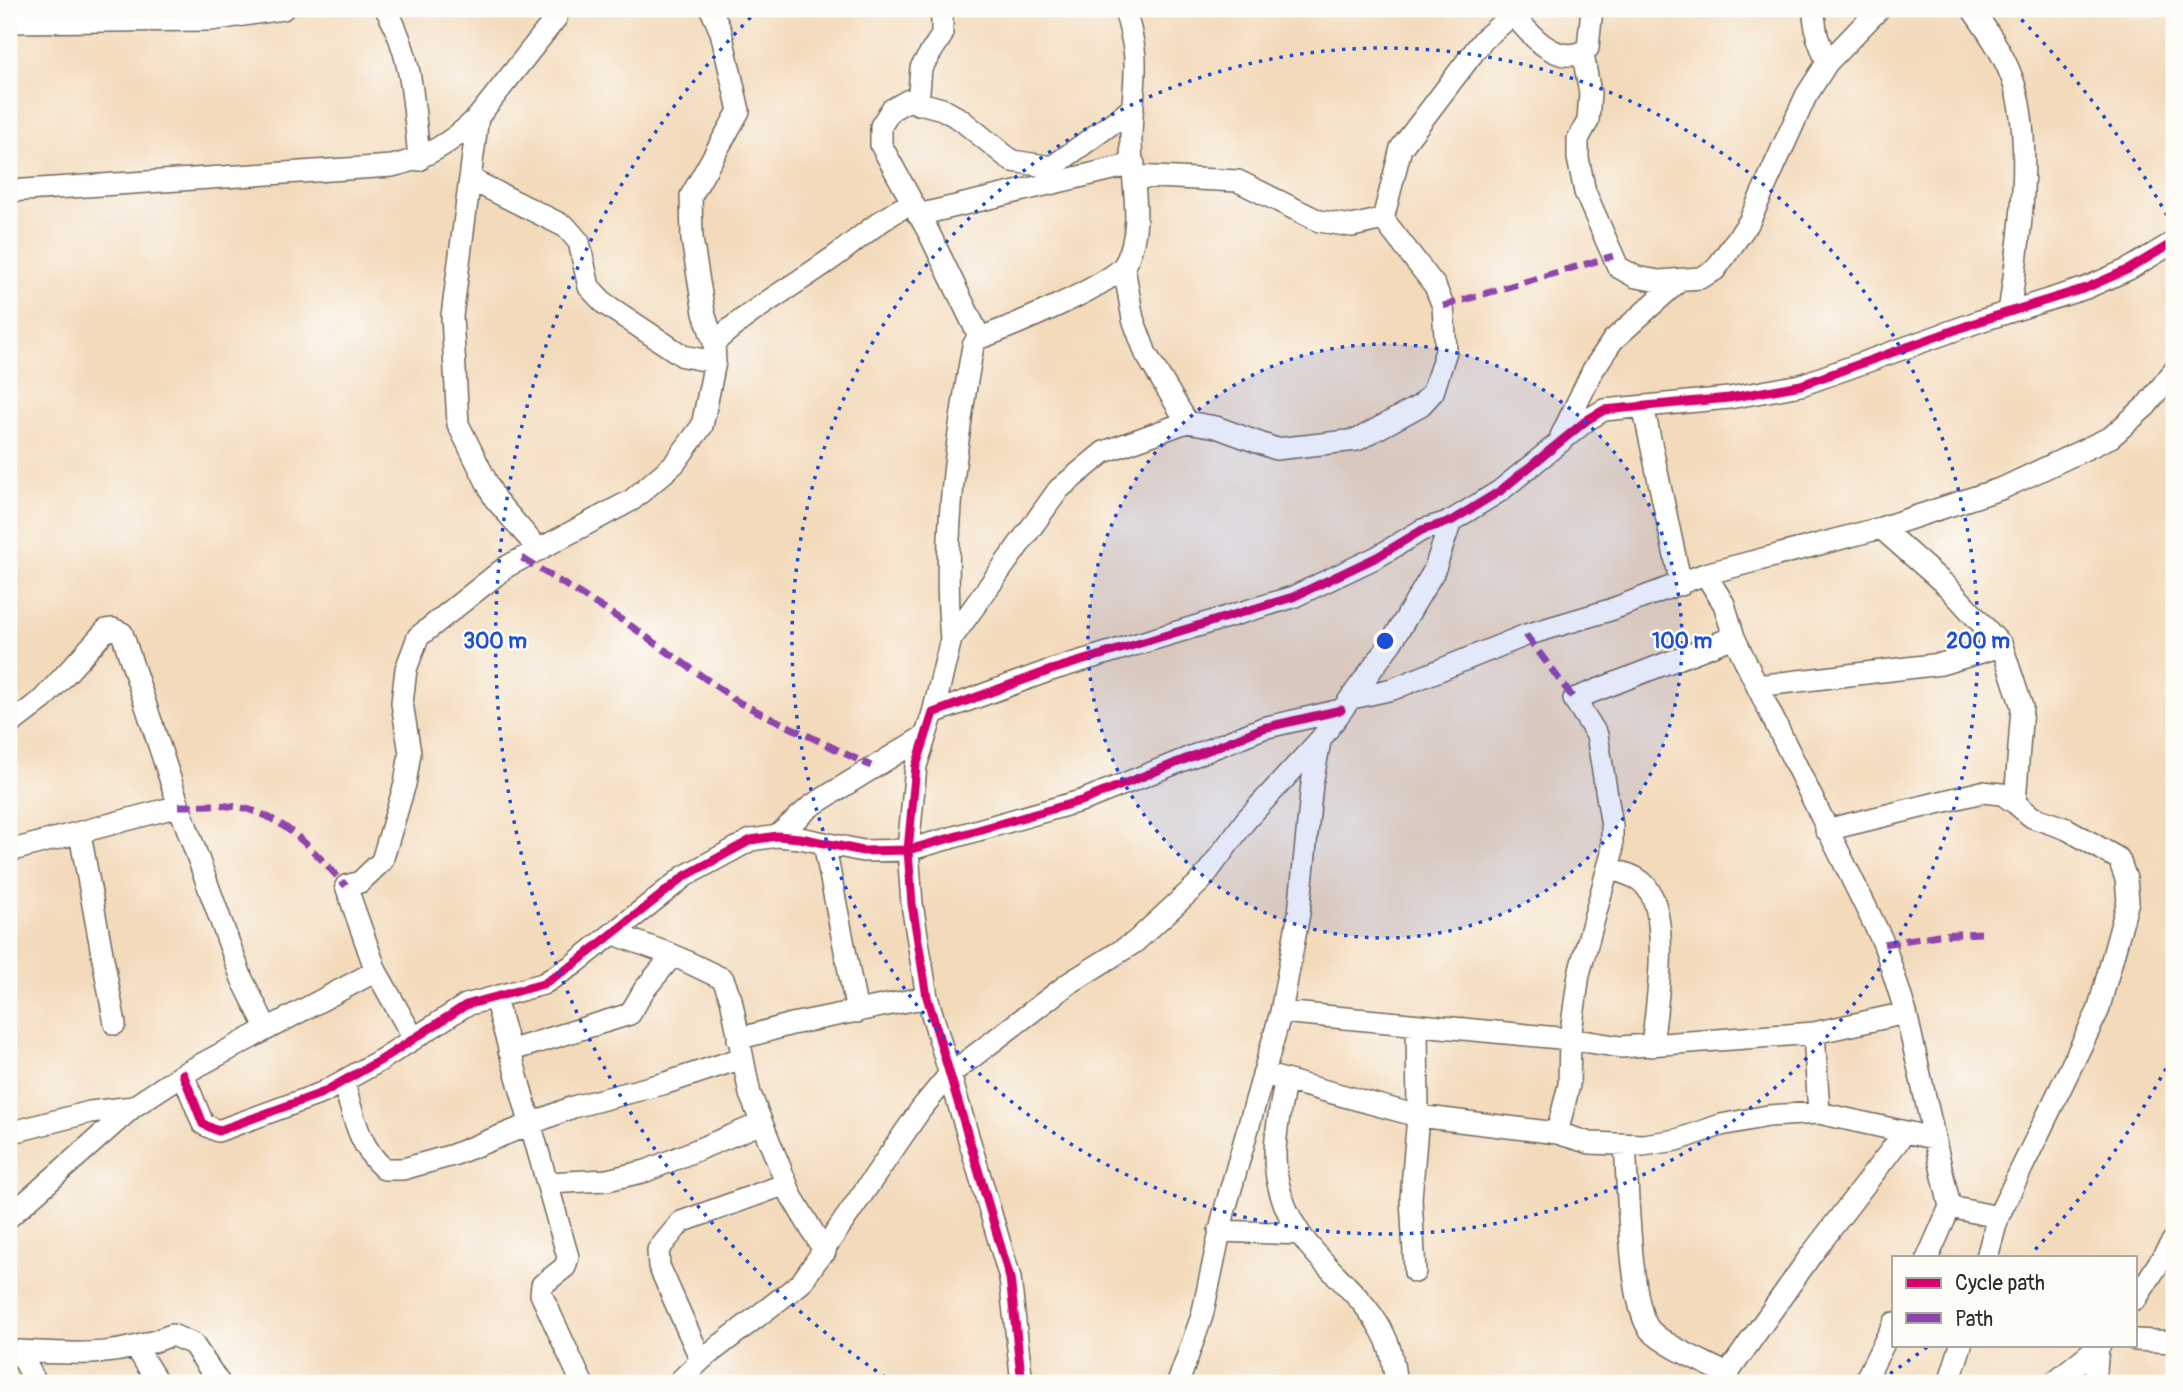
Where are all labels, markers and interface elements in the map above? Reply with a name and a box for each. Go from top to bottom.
text: 300 m [463,628,527,655]
text: 100 m [1652,628,1712,655]
text: 200 m [1946,628,2010,655]
centre of rings [1373,629,1397,653]
legend [1892,1256,2138,1346]
text: Cycle path [1955,1270,2045,1297]
text: Path [1955,1306,1993,1333]

